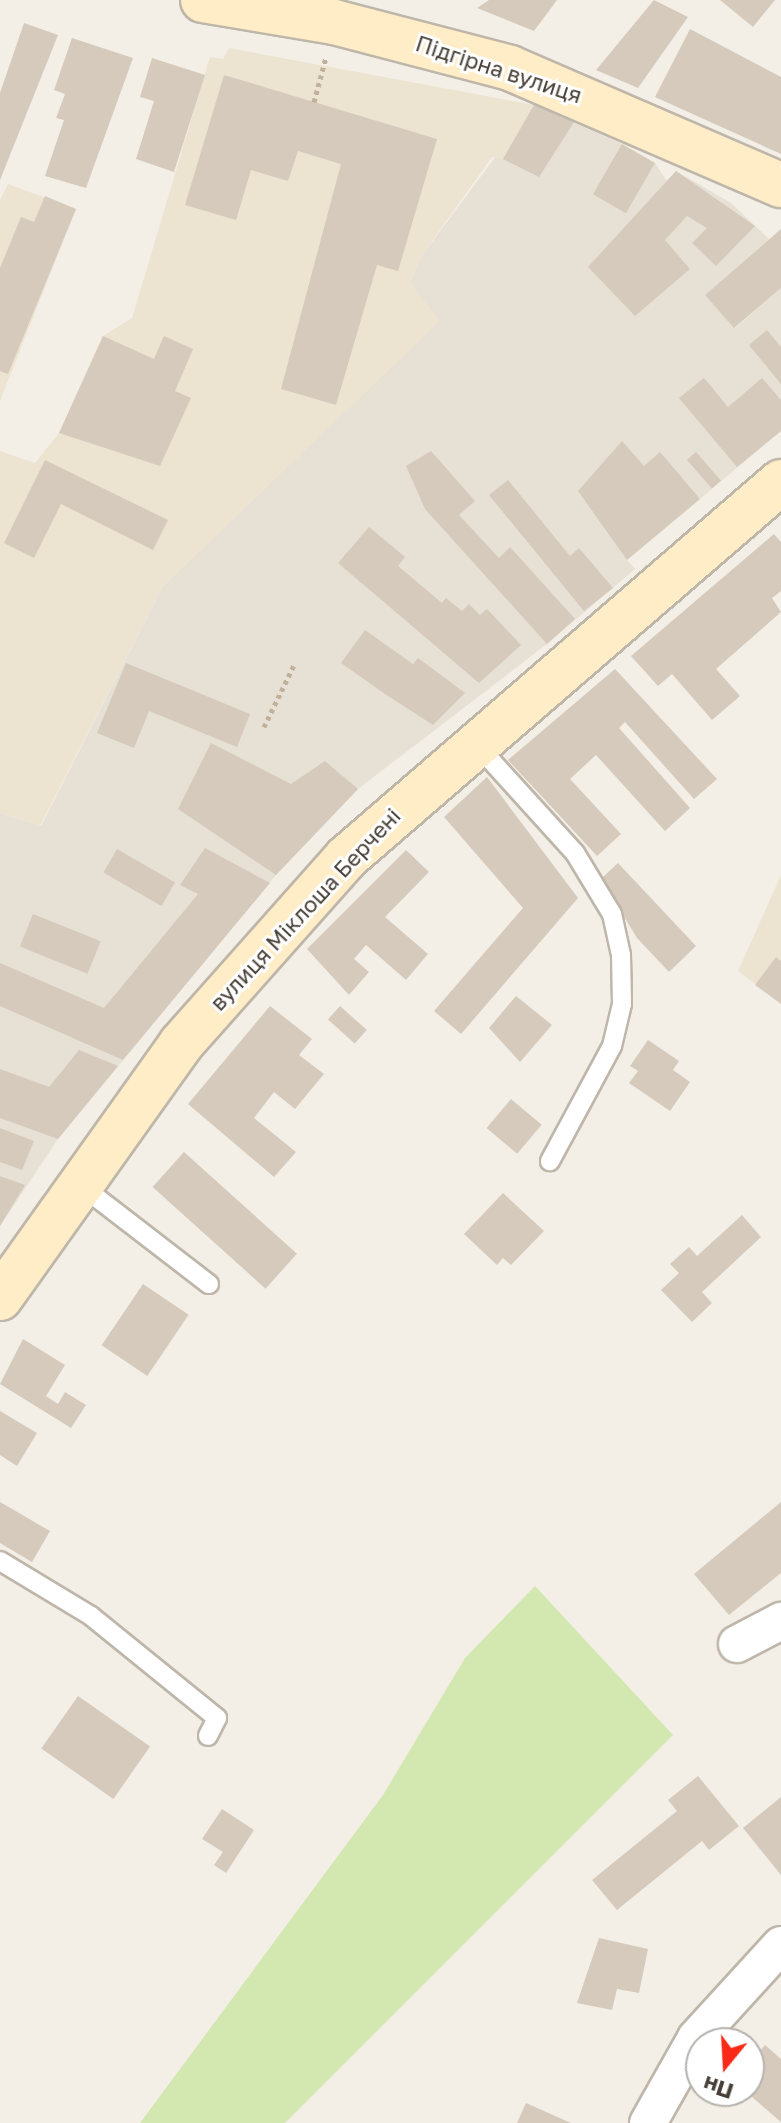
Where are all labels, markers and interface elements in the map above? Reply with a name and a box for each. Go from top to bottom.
street label: Підгірна вулиця [413,30,585,108]
street label: вулиця Міклоша Берчені [204,802,406,1016]
north arrow [685,2027,765,2107]
text: Пн [700,2071,736,2106]

